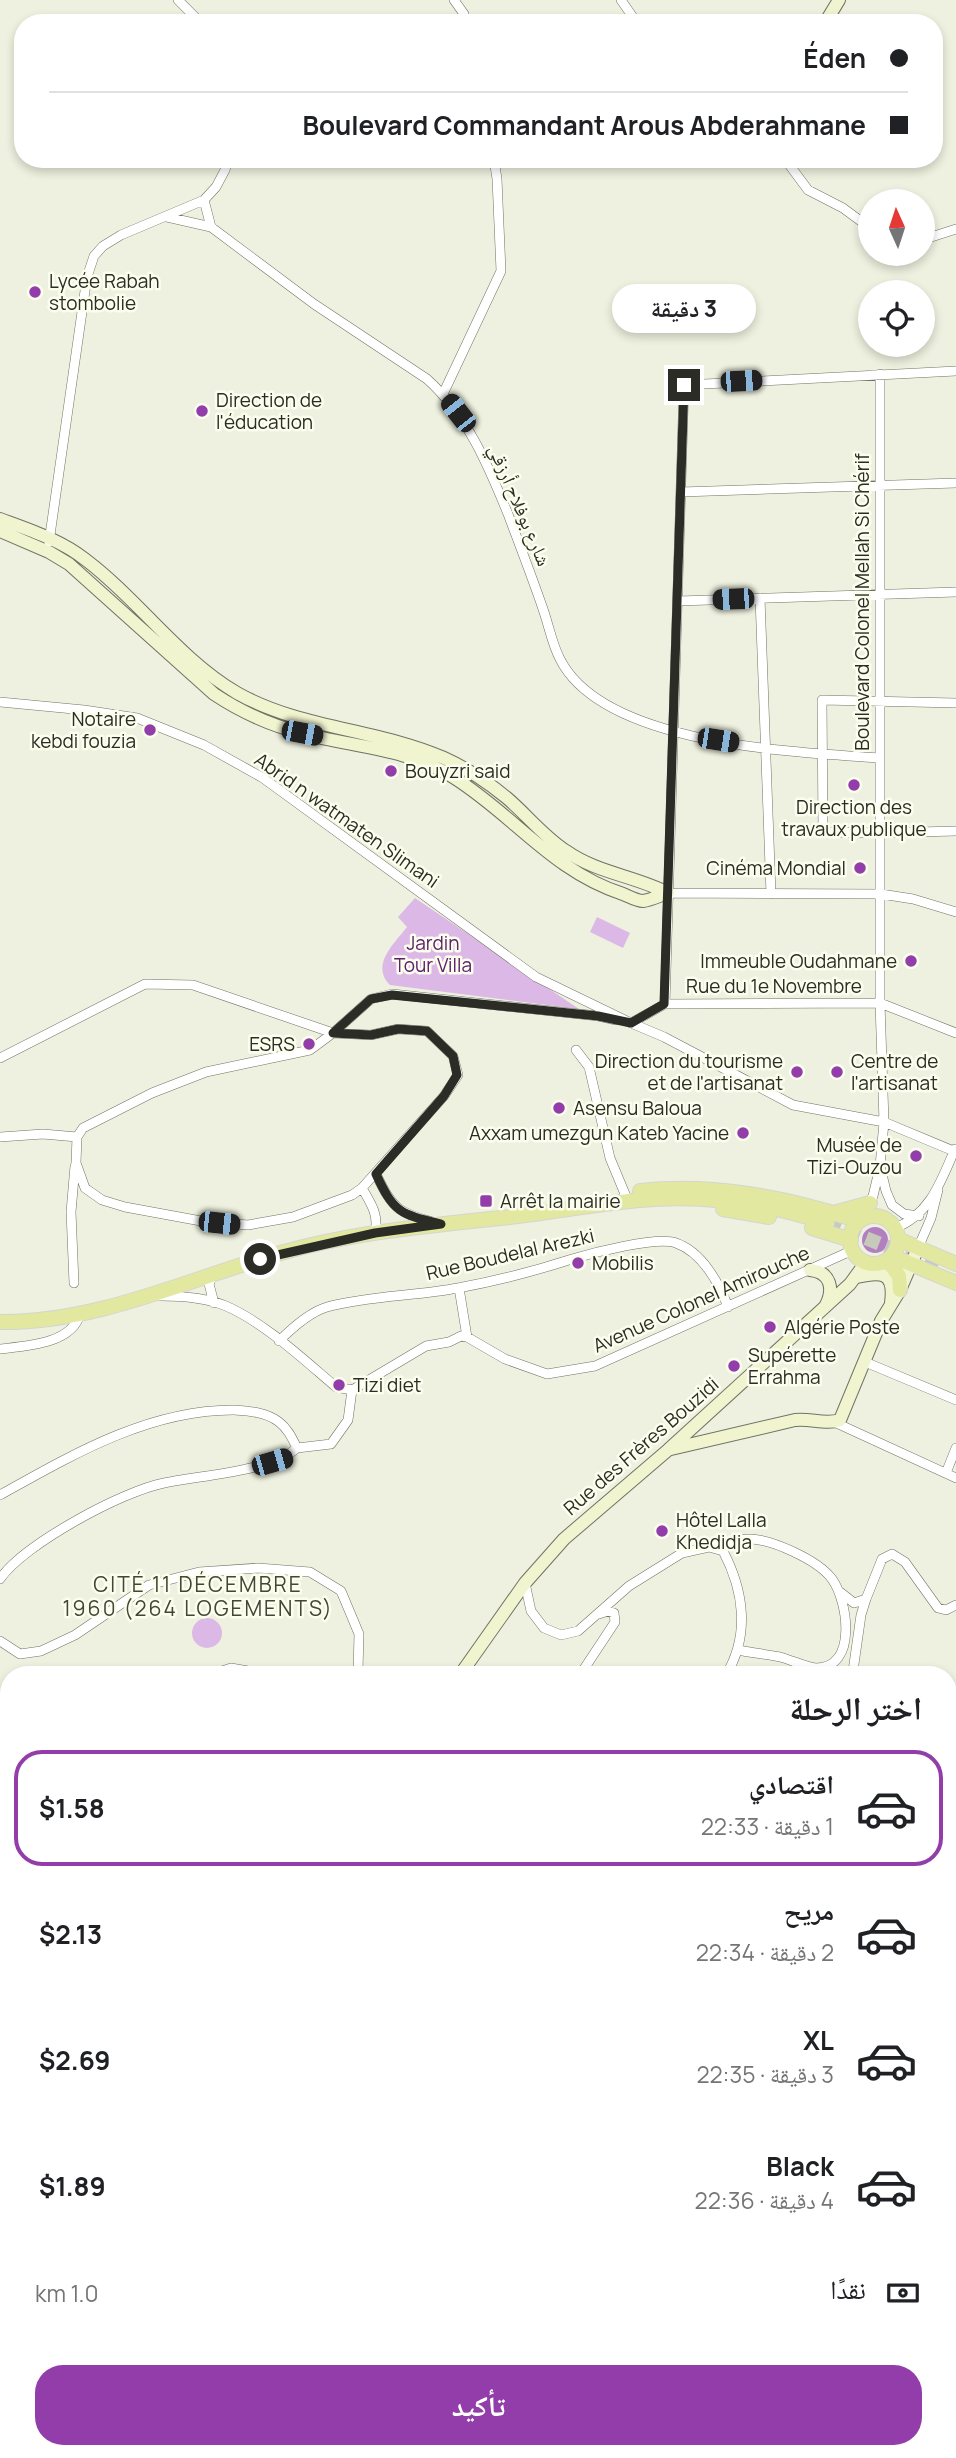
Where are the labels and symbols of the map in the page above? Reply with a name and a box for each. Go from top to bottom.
north arrow [858,189,934,266]
place label: Lycée Rabah stombolie [49,268,160,316]
marker: Lycée Rabah stombolie [27,284,43,300]
callout: 3 دقيقة [612,284,756,332]
route end [668,369,700,401]
car [720,369,763,393]
place label: Direction de l'éducation [216,387,322,435]
car [437,390,480,436]
marker: Direction de l'éducation [194,403,210,419]
street label: شارع بوفلاح أرزقي [480,440,557,571]
street label: Boulevard Colonel Mellah Si Chérif [849,453,875,751]
car [712,588,755,610]
place label: Notaire kebdi fouzia [31,706,136,754]
car [280,719,325,747]
marker: Notaire kebdi fouzia [142,722,158,738]
car [696,726,741,754]
street label: Abrid n watmaten Slimani [250,746,444,894]
place label: Bouyzri said [405,758,511,784]
marker: Bouyzri said [383,763,399,779]
marker: Direction des travaux publique [846,777,862,793]
place label: Direction des travaux publique [781,794,927,842]
place label: Cinéma Mondial [706,855,846,881]
marker: Cinéma Mondial [852,860,868,876]
park label: Jardin Tour Villa [394,930,472,978]
place label: Immeuble Oudahmane [700,948,897,974]
marker: Immeuble Oudahmane [903,953,919,969]
street label: Rue du 1e Novembre [686,973,862,999]
place label: ESRS [249,1031,295,1057]
marker: ESRS [301,1036,317,1052]
place label: Direction du tourisme et de l'artisanat [595,1048,783,1096]
place label: Centre de l'artisanat [851,1048,938,1096]
marker: Direction du tourisme et de l'artisanat [789,1064,805,1080]
marker: Centre de l'artisanat [829,1064,845,1080]
place label: Asensu Baloua [573,1095,702,1121]
marker: Asensu Baloua [551,1100,567,1116]
place label: Axxam umezgun Kateb Yacine [469,1120,729,1146]
marker: Axxam umezgun Kateb Yacine [735,1125,751,1141]
place label: Musée de Tizi-Ouzou [807,1132,902,1180]
marker: Musée de Tizi-Ouzou [908,1148,924,1164]
place label: Arrêt la mairie [500,1188,621,1214]
marker: Arrêt la mairie [478,1193,494,1209]
car [198,1210,241,1236]
street label: Rue Boudelal Arezki [423,1222,597,1286]
street label: Avenue Colonel Amirouche [589,1239,813,1359]
route start [244,1243,276,1275]
place label: Mobilis [592,1250,654,1276]
marker: Mobilis [570,1255,586,1271]
place label: Algérie Poste [784,1314,900,1340]
marker: Algérie Poste [762,1319,778,1335]
place label: Supérette Errahma [748,1342,836,1390]
marker: Supérette Errahma [726,1358,742,1374]
street label: Rue des Frères Bouzidi [558,1371,724,1521]
place label: Tizi diet [353,1372,421,1398]
marker: Tizi diet [331,1377,347,1393]
car [249,1446,296,1478]
place label: Hôtel Lalla Khedidja [676,1507,767,1555]
marker: Hôtel Lalla Khedidja [654,1523,670,1539]
district label: CITÉ 11 DÉCEMBRE 1960 (264 LOGEMENTS) [62,1570,334,1622]

